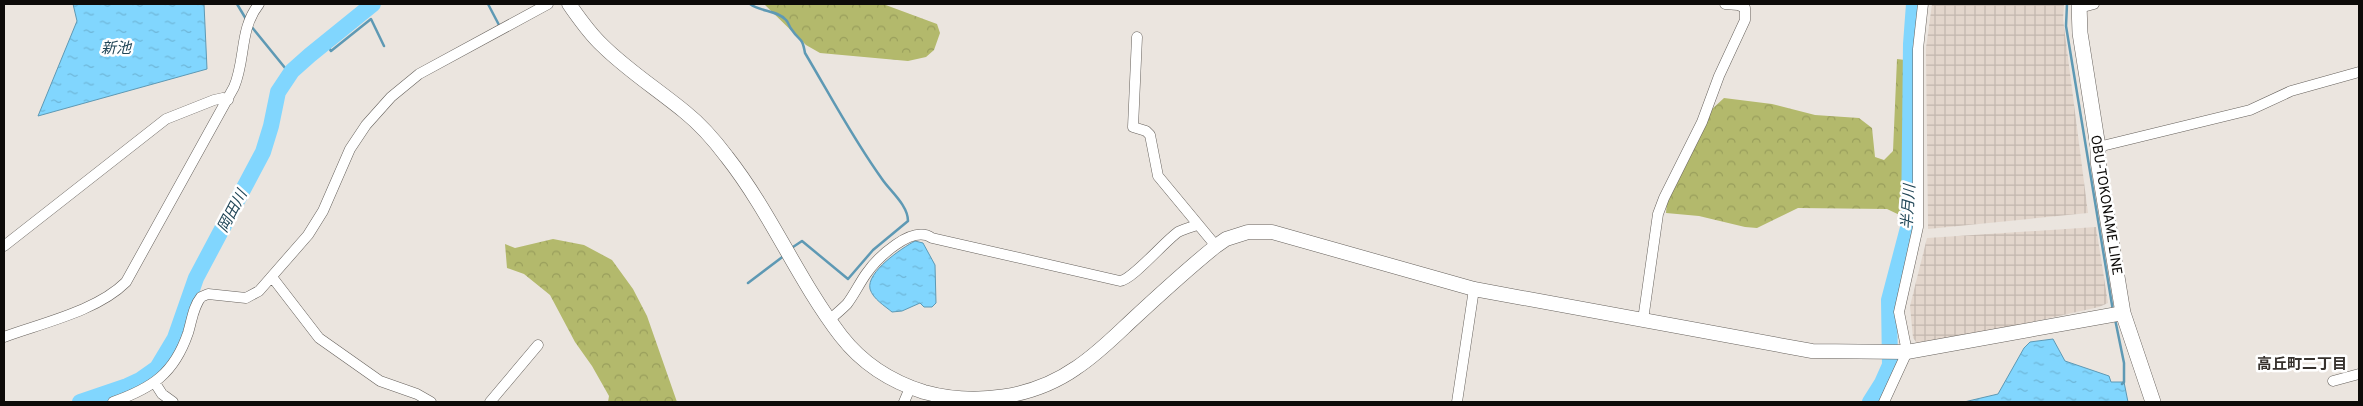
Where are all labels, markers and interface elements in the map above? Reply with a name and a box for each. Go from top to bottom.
water label: 新池 [101,40,133,59]
street label: OBU-TOKONAME LINE [2086,134,2125,277]
water label: 半月川 [1898,182,1921,230]
water label: 岡田川 [214,186,253,236]
district label: 高丘町二丁目 [2257,356,2347,375]

